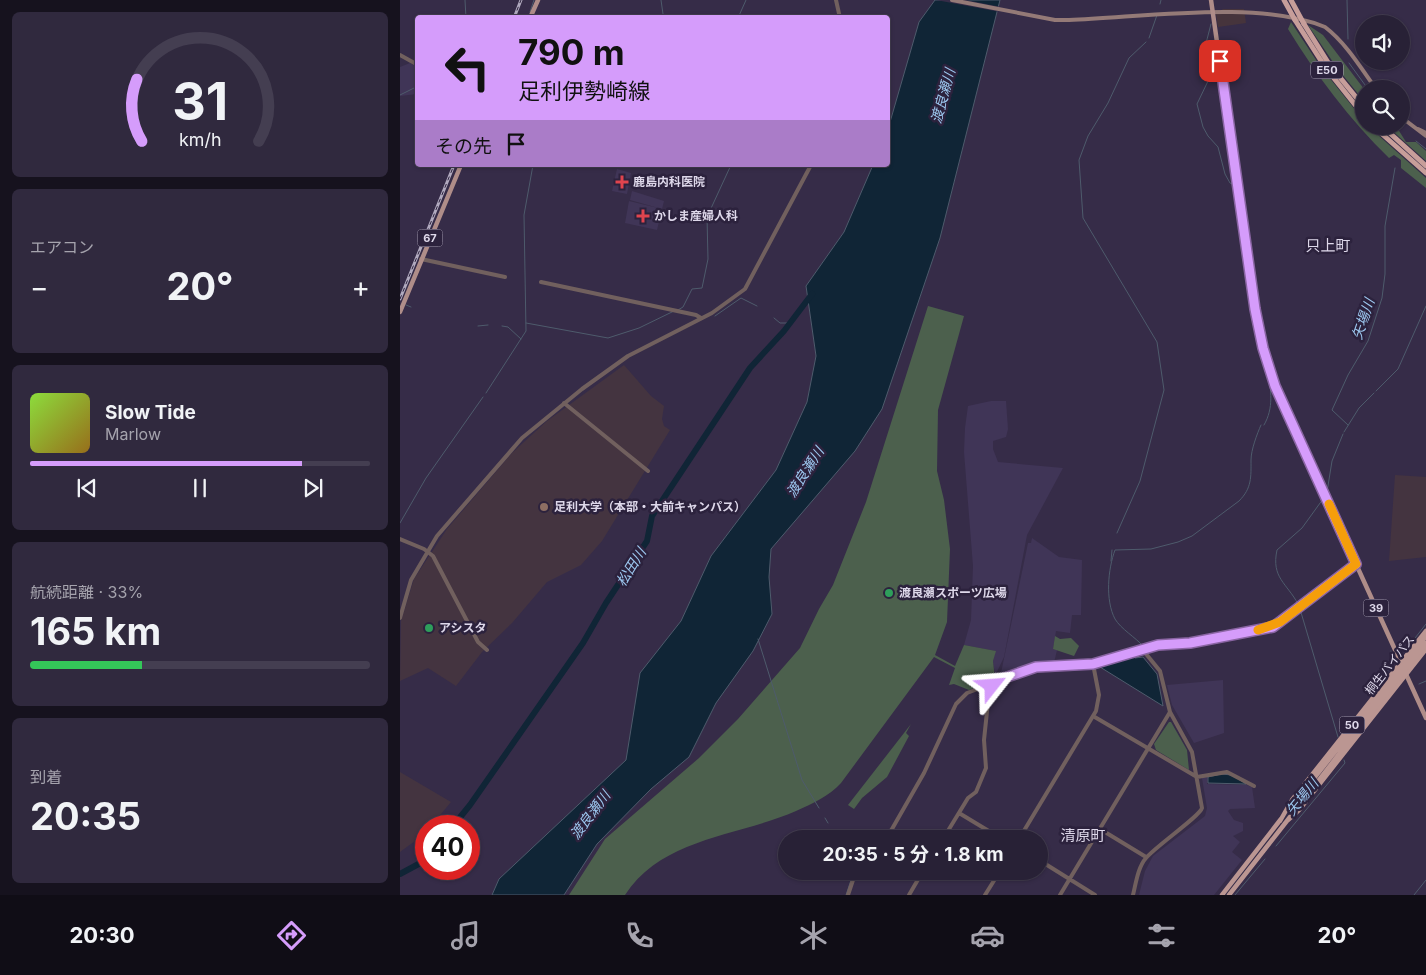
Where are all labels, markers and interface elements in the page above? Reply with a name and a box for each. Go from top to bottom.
map controls [1355,15,1410,135]
button: sound [1355,15,1410,70]
text: 790 m [518,31,625,73]
icon: left [435,35,500,100]
pin [1199,40,1241,82]
icon: arrive [1206,47,1234,75]
road number: E50 [1311,62,1343,78]
water label: 渡良瀬川 [927,65,958,125]
text: 31 [172,70,228,133]
text: 足利伊勢崎線 [518,78,650,104]
button: search [1355,80,1410,135]
text: km/h [179,129,221,150]
icon: arrive [502,130,530,158]
text: その先 [435,135,492,158]
place label: 鹿島内科医院 [633,174,705,189]
marker: 鹿島内科医院 [615,175,629,189]
place label: かしま産婦人科 [654,208,738,223]
marker: かしま産婦人科 [636,209,650,223]
road number: 67 [418,230,442,247]
district label: 只上町 [1305,236,1351,255]
text: エアコン [30,237,94,257]
text: 20° [166,263,234,309]
text: − [30,270,49,304]
text: + [351,270,370,304]
water label: 矢場川 [1348,294,1378,341]
text: Slow Tide [105,401,196,424]
text: Marlow [105,424,161,444]
water label: 渡良瀬川 [782,442,828,500]
icon: previous [73,474,101,502]
icon: pause [186,474,214,502]
icon: next [299,474,327,502]
place label: 足利大学（本部・大前キャンパス） [554,499,746,514]
marker: 足利大学（本部・大前キャンパス） [538,501,550,513]
water label: 松田川 [612,543,650,589]
text: 航続距離 · 33% [30,582,143,602]
place label: 渡良瀬スポーツ広場 [899,585,1007,600]
marker: 渡良瀬スポーツ広場 [883,587,895,599]
road number: 39 [1364,600,1388,616]
text: 165 km [30,608,161,654]
place label: アシスタ [439,620,487,635]
marker: アシスタ [423,622,435,634]
street label: 桐生バイパス [1362,632,1418,698]
position arrow [965,659,1017,711]
road number: 50 [1340,716,1364,734]
text: 到着 [30,767,62,787]
water label: 矢場川 [1282,773,1323,818]
water label: 渡良瀬川 [566,786,614,842]
text: 20:35 [30,793,141,839]
speed limit sign: 40 [415,815,480,880]
district label: 清原町 [1060,826,1106,845]
text: 20:35 · 5 分 · 1.8 km [822,843,1004,866]
icon: directions [274,918,309,953]
icon: music [448,918,483,953]
icon: phone [622,918,657,953]
icon: climate [796,918,831,953]
icon: car [970,918,1005,953]
icon: filters [1144,918,1179,953]
text: 20:30 [70,922,135,948]
text: 20° [1318,922,1356,948]

